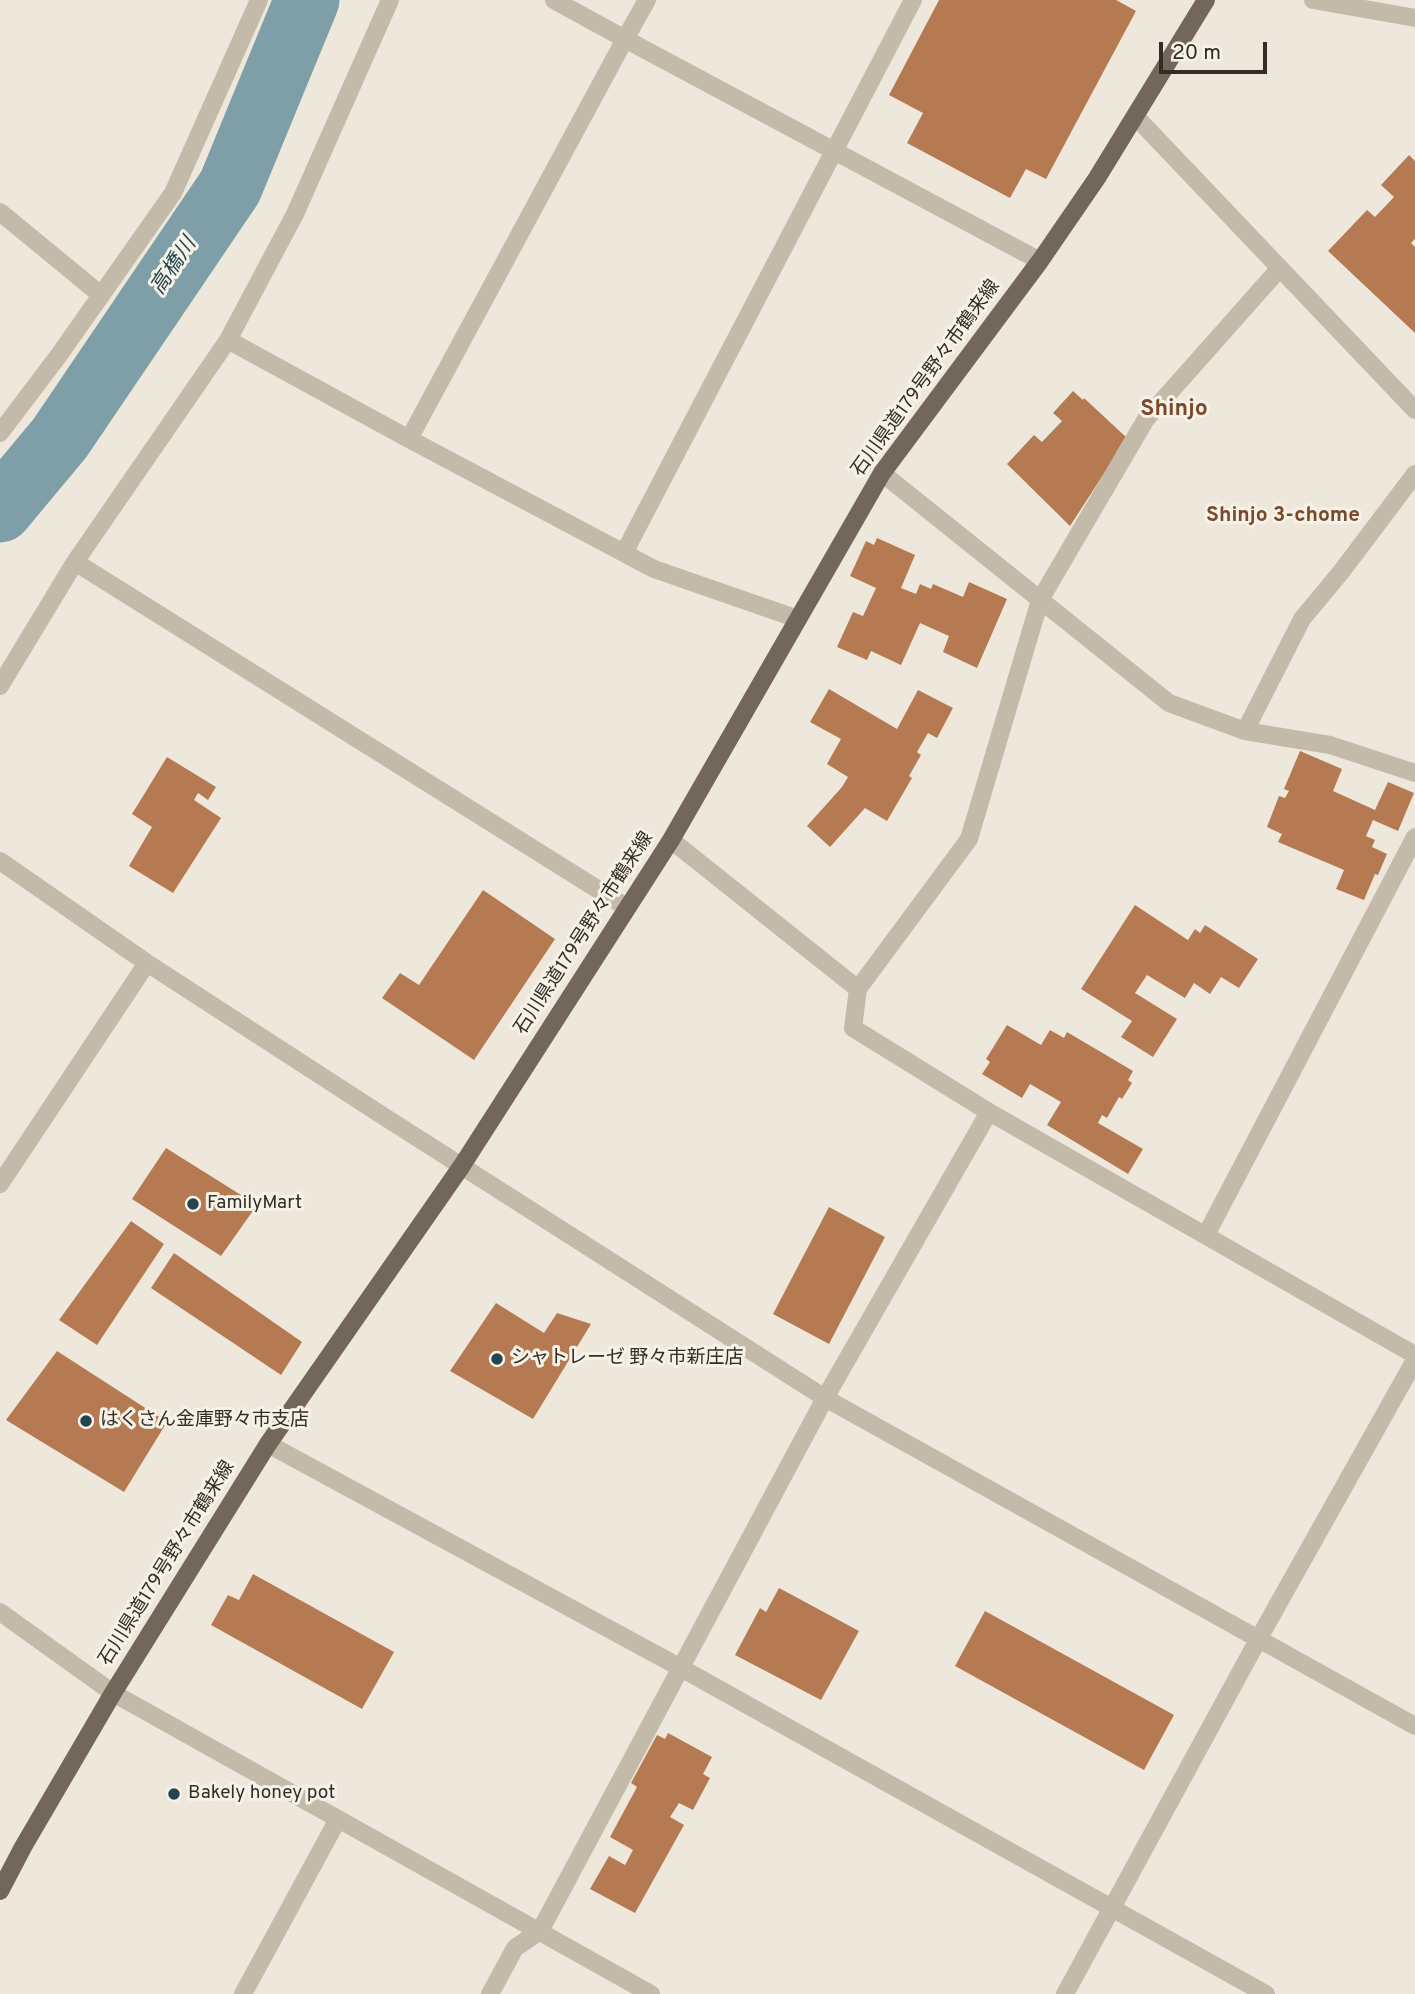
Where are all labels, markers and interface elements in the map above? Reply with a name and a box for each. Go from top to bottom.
scale bar [1163,28,1272,72]
text: 20 m [1172,40,1221,67]
water label: 高橋川 [147,234,203,300]
street label: 石川県道179号野々市鶴来線 [848,276,1006,482]
district label: Shinjo [1140,396,1208,424]
district label: Shinjo 3-chome [1206,504,1360,530]
street label: 石川県道179号野々市鶴来線 [511,828,659,1040]
place label: FamilyMart [207,1193,302,1215]
marker: FamilyMart [185,1196,201,1212]
place label: シャトレーゼ 野々市新庄店 [511,1348,743,1370]
marker: シャトレーゼ 野々市新庄店 [489,1351,505,1367]
place label: はくさん金庫野々市支店 [100,1410,309,1432]
marker: はくさん金庫野々市支店 [78,1413,94,1429]
street label: 石川県道179号野々市鶴来線 [95,1457,241,1671]
place label: Bakely honey pot [188,1783,335,1805]
marker: Bakely honey pot [166,1786,182,1802]

